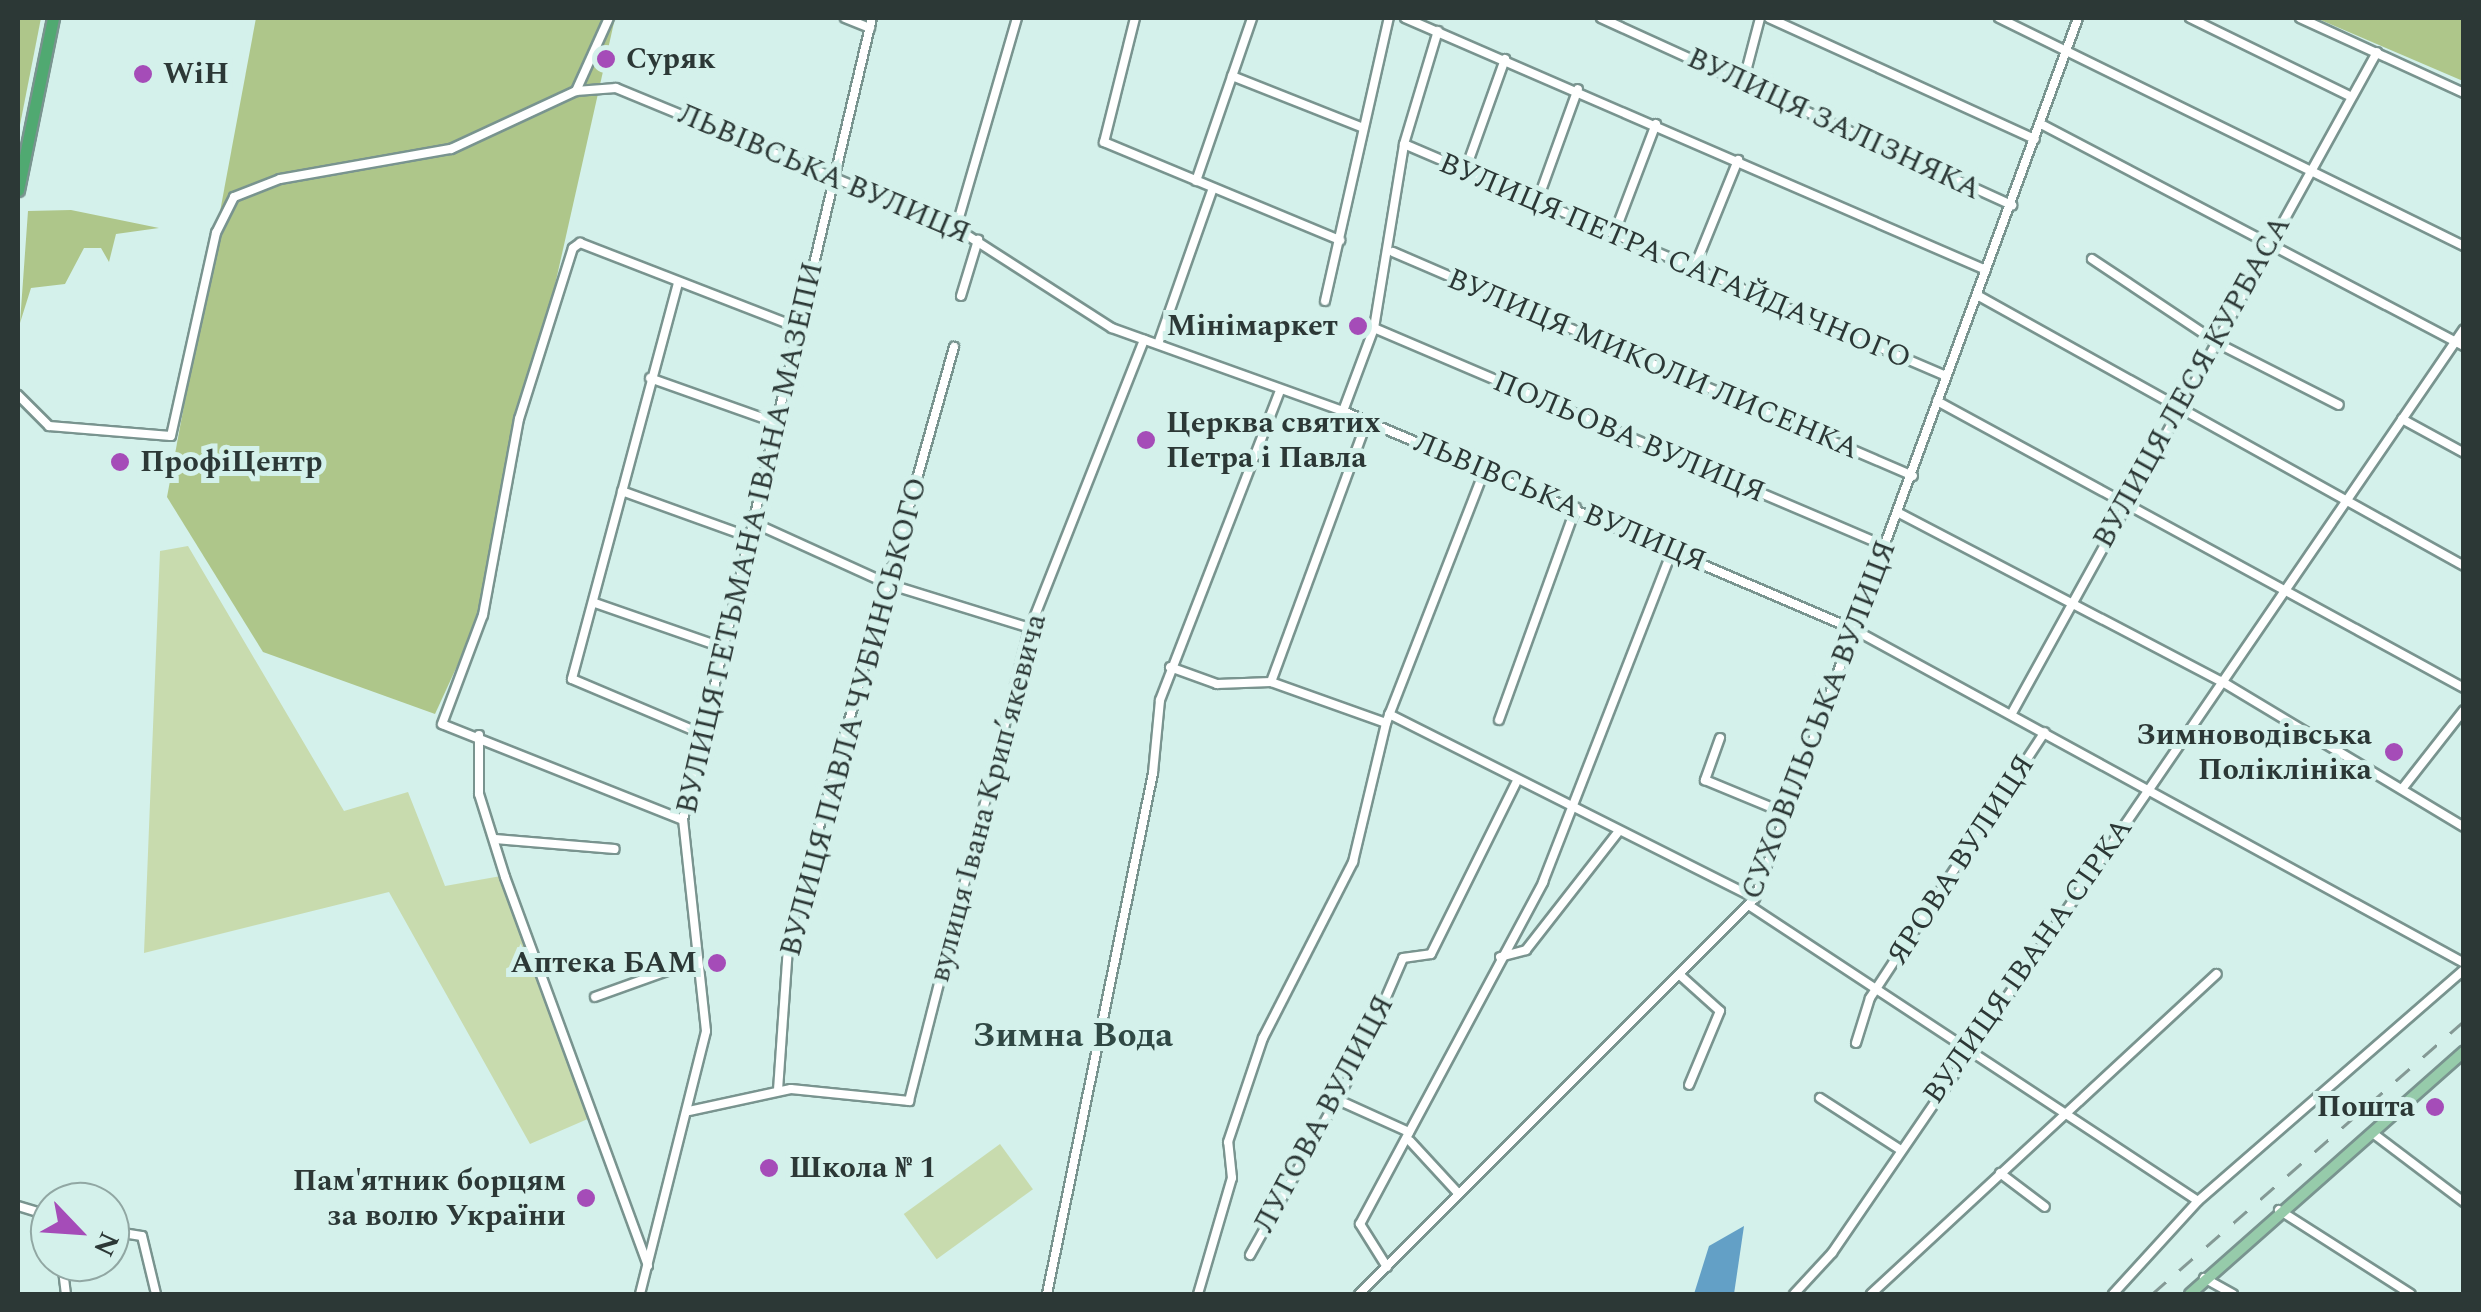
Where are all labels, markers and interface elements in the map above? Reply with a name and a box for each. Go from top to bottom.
street label: ВУЛИЦЯ ЗАЛІЗНЯКА [1681,40,1987,208]
place label: Суряк [626,41,716,77]
marker: Суряк [595,48,617,70]
place label: WiH [163,56,229,92]
marker: WiH [132,63,154,85]
street label: ЛЬВІВСЬКА ВУЛИЦЯ [672,96,976,252]
street label: ВУЛИЦЯ ПЕТРА САГАЙДАЧНОГО [1434,145,1916,377]
street label: ВУЛИЦЯ ЛЕСЯ КУРБАСА [2085,210,2299,554]
street label: ВУЛИЦЯ ГЕТЬМАНА ІВАНА МАЗЕПИ [669,259,831,817]
street label: ВУЛИЦЯ МИКОЛИ ЛИСЕНКА [1442,261,1864,467]
place label: Мінімаркет [1166,308,1338,344]
marker: Мінімаркет [1347,315,1369,337]
street label: ПОЛЬОВА ВУЛИЦЯ [1488,363,1770,511]
place label: Церква святих Петра і Павла [1166,405,1381,476]
street label: ЛЬВІВСЬКА ВУЛИЦЯ [1408,424,1712,580]
marker: Церква святих Петра і Павла [1135,429,1157,451]
place label: ПрофіЦентр [140,444,322,480]
marker: ПрофіЦентр [109,451,131,473]
street label: ВУЛИЦЯ ПАВЛА ЧУБИНСЬКОГО [773,474,935,960]
street label: СУХОВІЛЬСЬКА ВУЛИЦЯ [1734,535,1904,905]
street label: вулиця Івана Крипʼякевича [921,610,1055,986]
place label: Зимноводівська Поліклініка [2136,717,2372,788]
marker: Зимноводівська Поліклініка [2381,739,2407,765]
street label: ЯРОВА ВУЛИЦЯ [1880,748,2042,972]
street label: ВУЛИЦЯ ІВАНА СІРКА [1916,811,2140,1111]
place label: Аптека БАМ [510,945,697,981]
marker: Аптека БАМ [706,952,728,974]
street label: ЛУГОВА ВУЛИЦЯ [1246,989,1402,1239]
district label: Зимна Вода [973,1015,1173,1057]
place label: Пошта [2317,1089,2415,1125]
marker: Пошта [2424,1096,2446,1118]
place label: Школа № 1 [789,1150,936,1186]
marker: Школа № 1 [758,1157,780,1179]
place label: Пам'ятник борцям за волю України [293,1163,566,1234]
north arrow [30,1182,130,1282]
marker: Пам'ятник борцям за волю України [575,1187,597,1209]
text: N [82,1225,130,1263]

